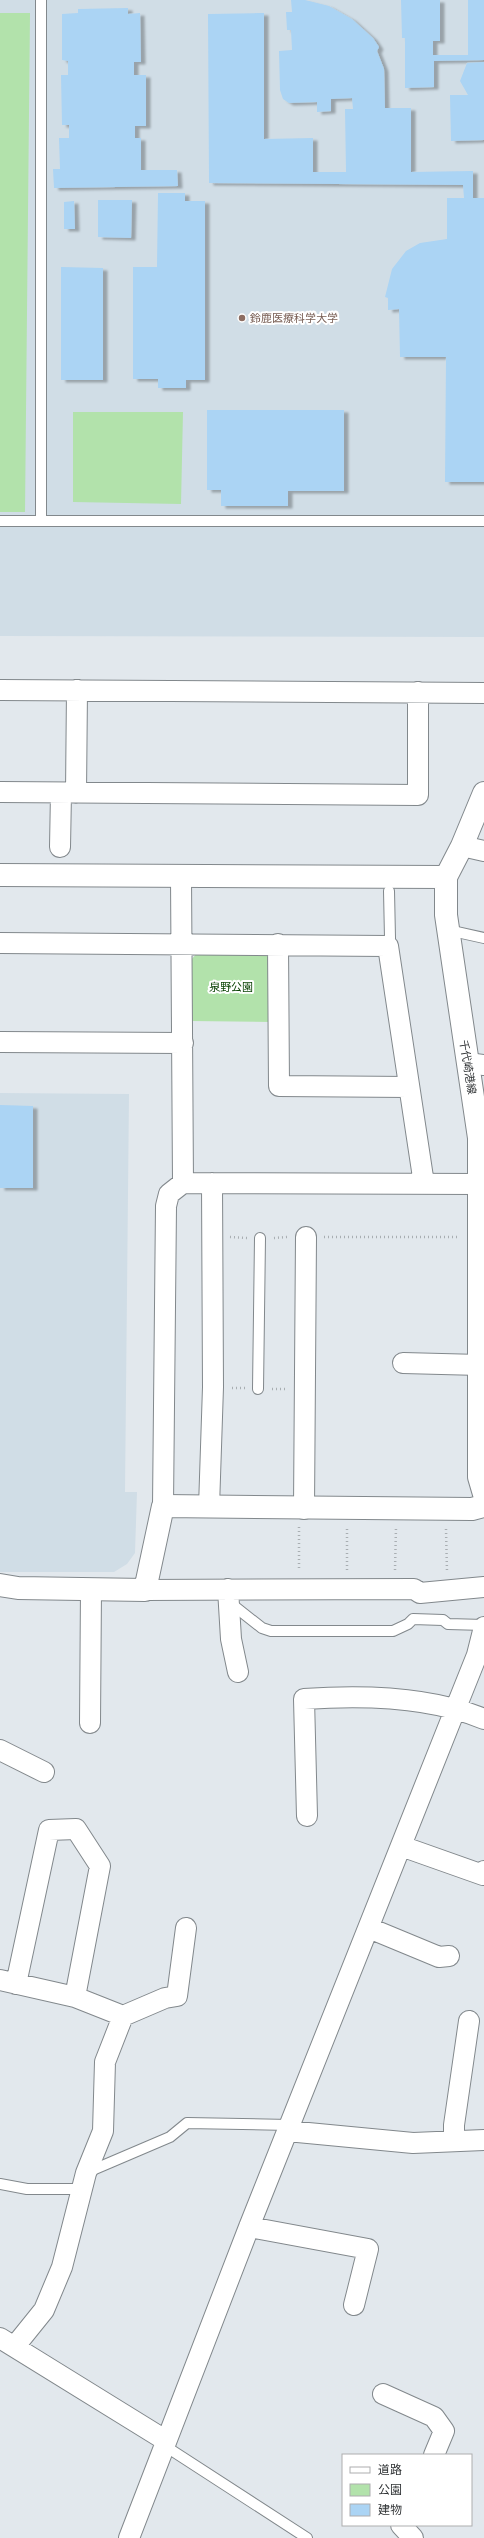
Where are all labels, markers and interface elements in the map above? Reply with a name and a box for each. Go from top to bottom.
place label: 鈴鹿医療科学大学 [250,311,338,325]
marker: 鈴鹿医療科学大学 [237,313,247,323]
park label: 泉野公園 [209,980,253,994]
street label: 千代崎港線 [457,1039,479,1095]
legend [342,2454,472,2526]
text: 道路 [378,2462,402,2477]
text: 公園 [378,2482,402,2497]
text: 建物 [378,2502,402,2517]

